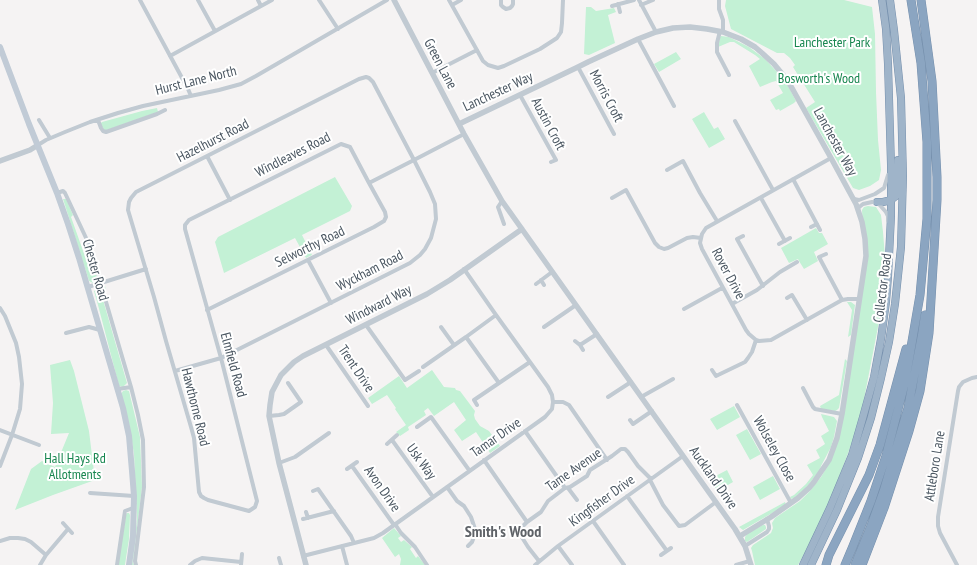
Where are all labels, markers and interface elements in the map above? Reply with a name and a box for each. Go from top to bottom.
park label: Lanchester Park [794,35,870,51]
street label: Green Lane [420,36,460,92]
street label: Hurst Lane North [154,63,238,99]
street label: Morris Croft [585,67,627,125]
street label: Lanchester Way [460,69,536,115]
park label: Bosworth's Wood [778,71,860,87]
street label: Austin Croft [527,95,569,153]
street label: Lanchester Way [809,105,861,179]
street label: Hazelhurst Road [174,116,252,166]
street label: Windleaves Road [253,129,333,181]
street label: Selworthy Road [272,223,348,271]
street label: Chester Road [78,237,112,303]
street label: Rover Drive [708,246,748,302]
street label: Wyckham Road [334,247,406,295]
street label: Collector Road [870,252,896,324]
street label: Windward Way [343,281,415,329]
street label: Elmfield Road [216,331,250,399]
street label: Trent Drive [334,342,378,396]
street label: Hawthorne Road [177,366,213,448]
street label: Wolseley Close [749,413,799,485]
street label: Tamar Drive [468,415,524,461]
street label: Attleboro Lane [921,429,949,503]
street label: Usk Way [402,441,440,483]
street label: Auckland Drive [685,443,741,513]
street label: Tame Avenue [543,445,605,495]
park label: Hall Hays Rd Allotments [44,451,106,484]
street label: Avon Drive [360,463,404,515]
street label: Kingfisher Drive [566,472,638,530]
district label: Smith's Wood [465,522,541,542]

